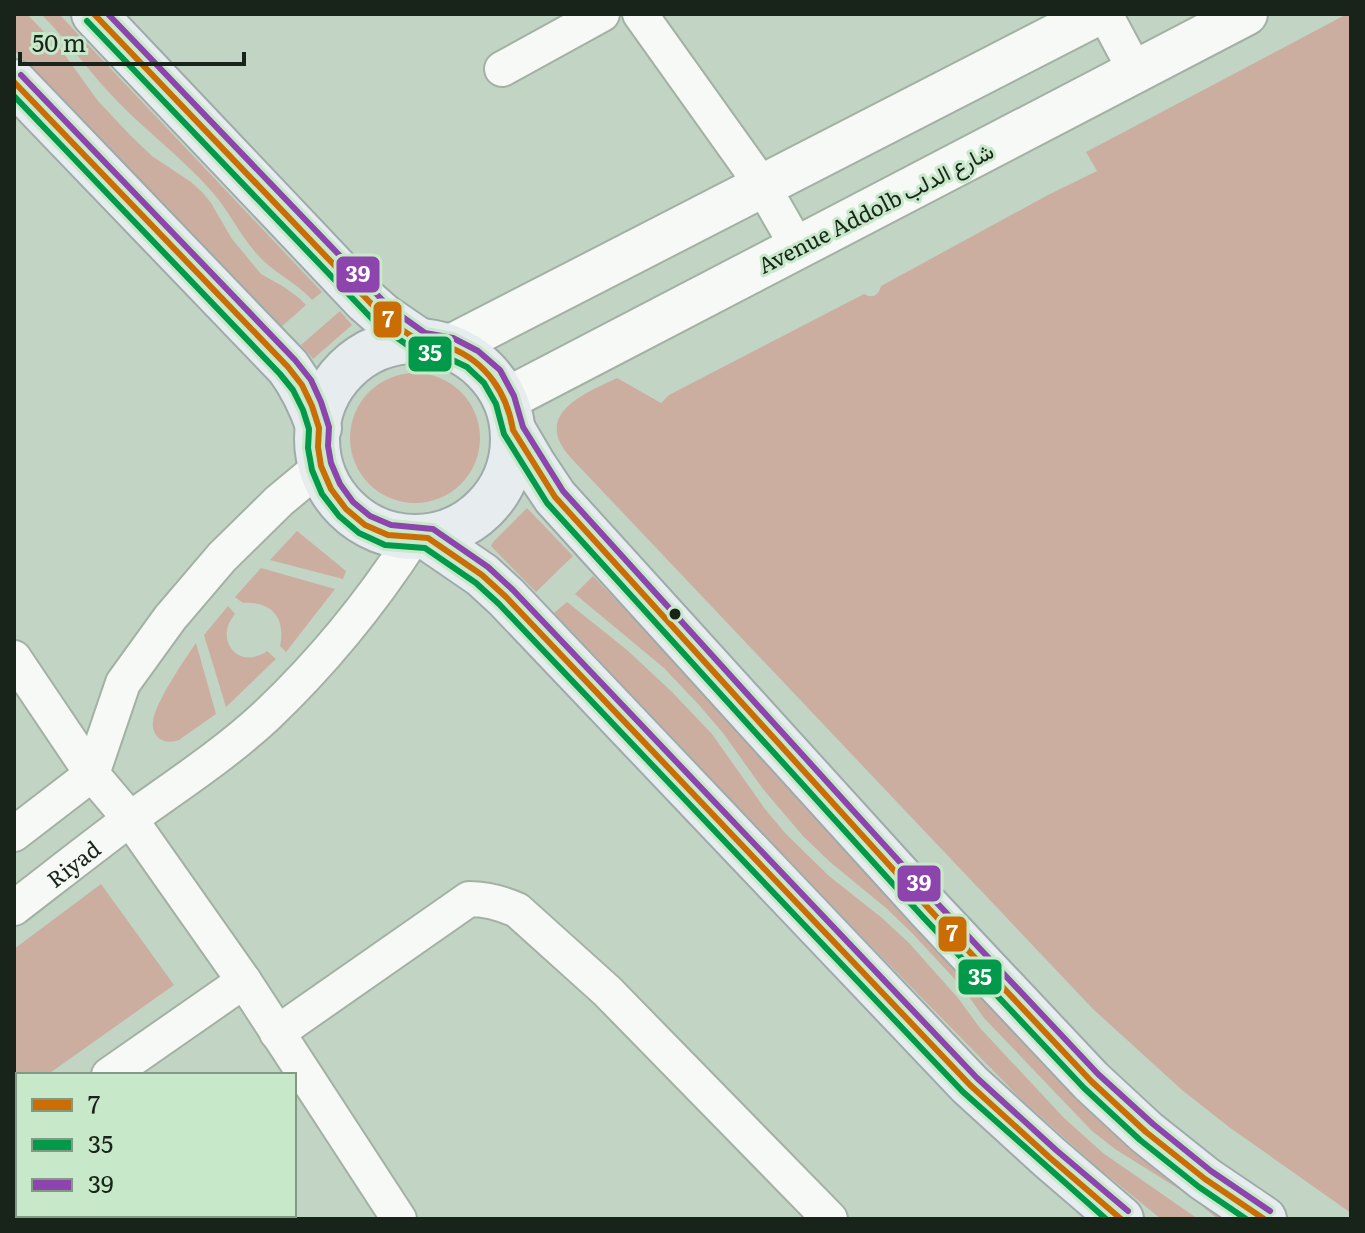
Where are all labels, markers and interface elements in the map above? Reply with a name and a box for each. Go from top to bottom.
scale bar [20,16,244,66]
text: 50 m [32,24,86,59]
street label: Avenue Addolb شارع الدلب [751,133,999,281]
line badge: 39 [335,255,381,294]
text: 39 [346,256,370,289]
line badge: 7 [372,300,403,339]
text: 7 [382,301,394,334]
line badge: 35 [407,335,453,373]
text: 35 [418,335,442,368]
unlabelled marker [667,606,683,622]
street label: Riyad [39,831,106,894]
line badge: 39 [896,864,942,903]
text: 39 [907,865,931,898]
line badge: 7 [937,915,968,953]
text: 7 [946,915,958,948]
line badge: 35 [957,958,1003,996]
text: 35 [968,959,992,992]
legend [16,1073,296,1217]
text: 7 [88,1085,100,1120]
text: 35 [88,1125,113,1160]
text: 39 [88,1165,114,1200]

